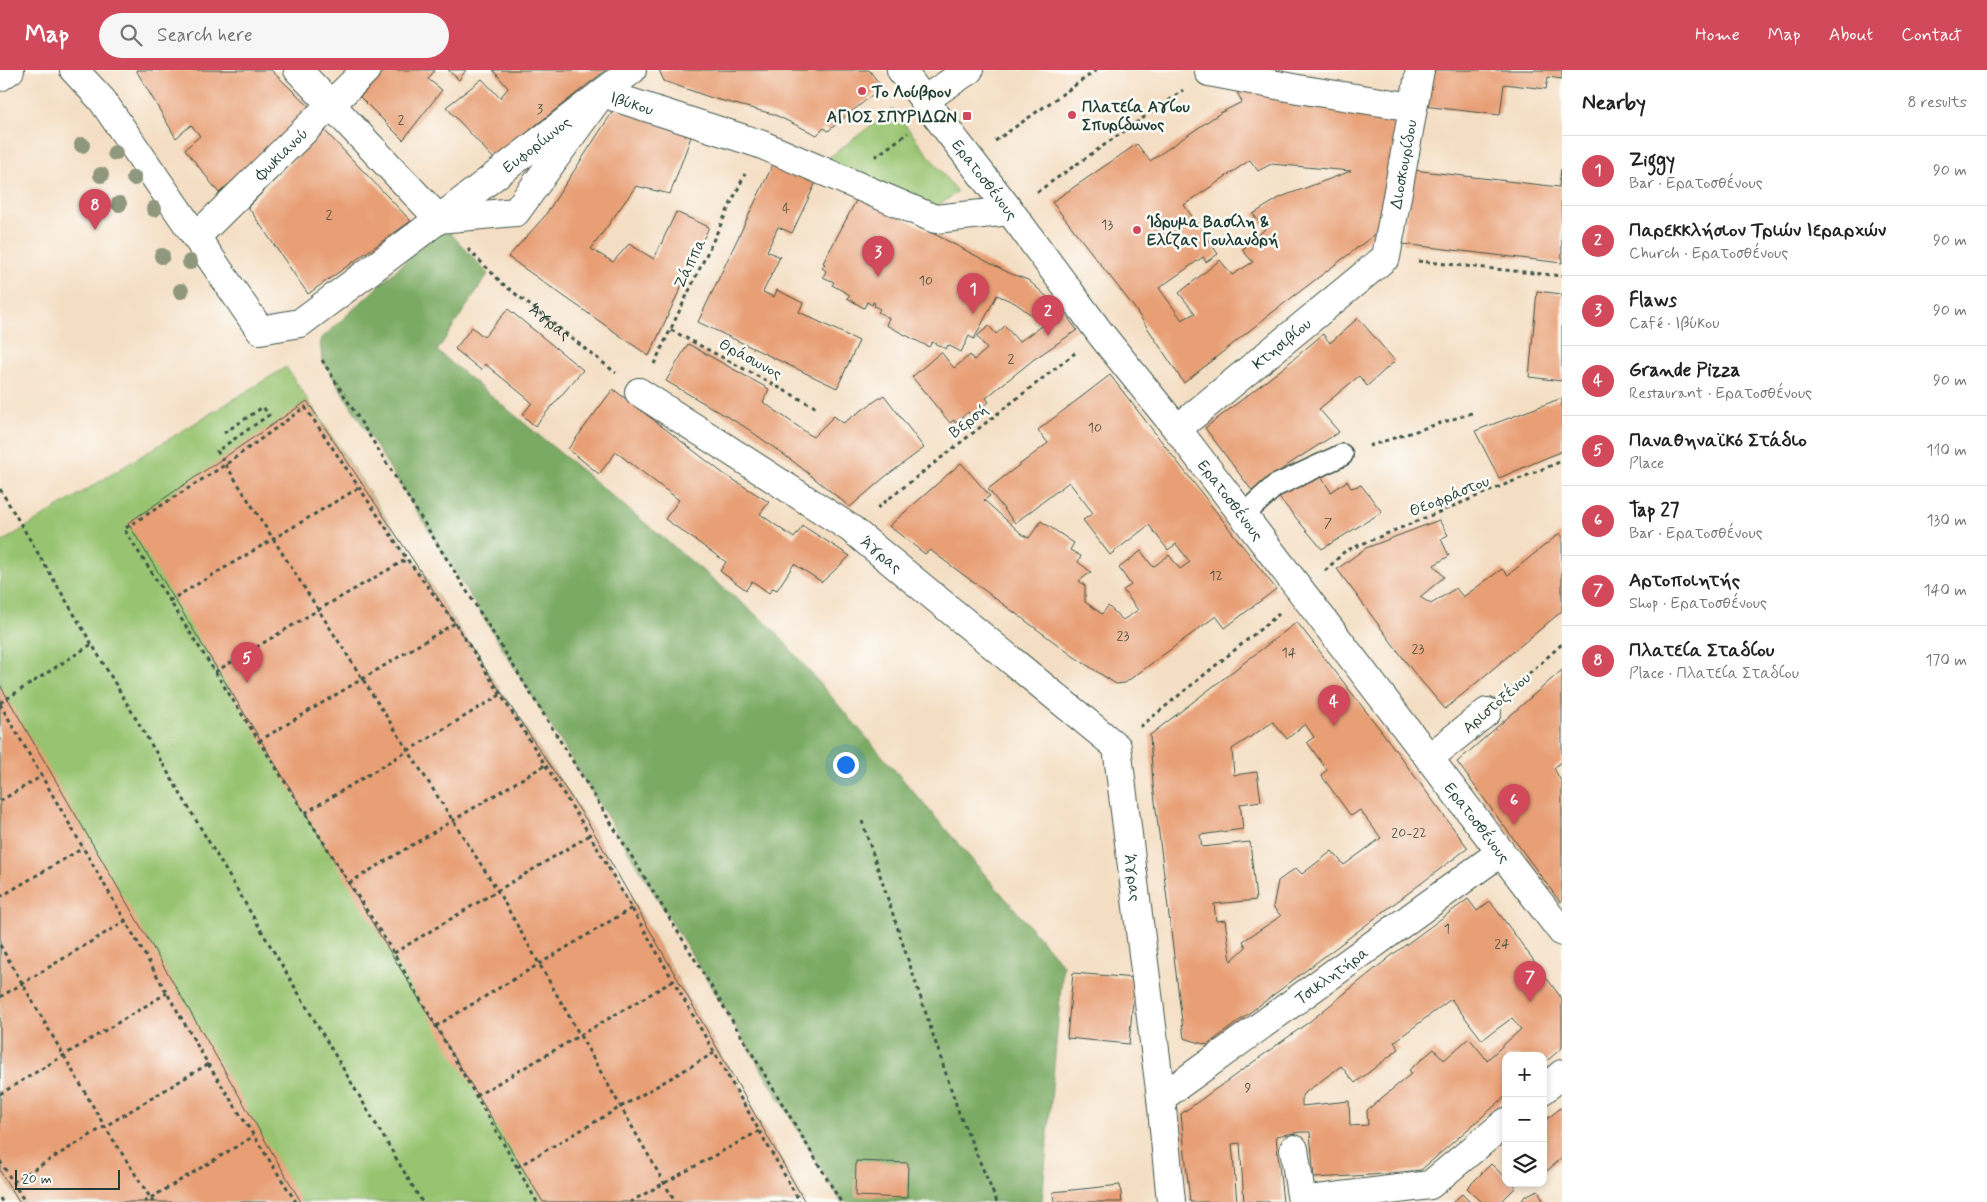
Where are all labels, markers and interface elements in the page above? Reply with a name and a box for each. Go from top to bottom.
search box [99,13,449,58]
text: Map [25,20,69,51]
icon: search [117,21,145,49]
text: Search here [157,23,253,48]
text: Home [1695,23,1740,47]
text: Map [1768,23,1801,47]
text: About [1829,23,1873,47]
text: Contact [1901,23,1962,47]
place label: Το Λούβρον [871,82,951,103]
marker: Το Λούβρον [856,85,868,97]
street label: Ιβύκου [607,87,656,121]
text: Nearby [1582,89,1646,117]
text: 8 results [1907,92,1967,113]
place label: Πλατεία Αγίου Σπυρίδωνος [1082,97,1190,136]
house number: 3 [537,100,543,118]
place label: ΑΓΙΟΣ ΣΠΥΡΙΔΩΝ [827,107,957,128]
marker: Πλατεία Αγίου Σπυρίδωνος [1066,109,1078,121]
marker: ΑΓΙΟΣ ΣΠΥΡΙΔΩΝ [961,110,973,122]
house number: 2 [398,111,405,129]
street label: Ευφορίωνος [499,112,576,178]
street label: Διοσκουρίδου [1386,118,1423,211]
street label: Φωκιανού [250,124,313,186]
street label: Ερατοσθένους [946,135,1022,225]
text: Ziggy [1629,148,1675,173]
text: 1 [1594,160,1602,181]
text: 90 m [1933,160,1967,181]
text: Bar · Ερατοσθένους [1629,173,1763,194]
pin: 8 [79,189,111,230]
house number: 4 [782,200,790,218]
house number: 2 [326,206,333,224]
place label: Ίδρυμα Βασίλη & Ελίζας Γουλανδρή [1146,212,1279,251]
house number: 13 [1101,216,1113,234]
text: Παρεκκλήσιον Τριών Ιεραρχών [1629,218,1886,243]
marker: Ίδρυμα Βασίλη & Ελίζας Γουλανδρή [1131,224,1143,236]
text: 2 [1594,230,1602,251]
text: 90 m [1933,230,1967,251]
street label: Ζάππα [669,235,711,292]
pin: 3 [862,236,894,277]
text: Church · Ερατοσθένους [1629,243,1788,264]
house number: 10 [919,272,933,290]
pin: 1 [957,273,989,314]
text: Flaws [1629,288,1677,313]
pin: 2 [1032,295,1064,336]
street label: Άγρας [524,300,575,346]
text: 3 [1594,300,1602,321]
text: 90 m [1933,300,1967,321]
text: Café · Ιβύκου [1629,313,1719,334]
street label: Κτησιβίου [1248,314,1316,375]
street label: Θράσωνος [715,334,786,385]
house number: 2 [1008,350,1015,368]
text: Grande Pizza [1629,358,1740,383]
text: 4 [1593,370,1603,391]
text: 90 m [1933,370,1967,391]
text: Restaurant · Ερατοσθένους [1629,383,1812,404]
street label: Βερσή [945,399,993,443]
house number: 10 [1088,419,1102,437]
text: Παναθηναϊκό Στάδιο [1629,428,1807,453]
text: 5 [1593,440,1603,461]
text: 110 m [1926,440,1967,461]
text: Place [1629,453,1664,474]
street label: Ερατοσθένους [1192,456,1268,545]
street label: Θεοφράστου [1406,471,1493,522]
text: Tap 27 [1629,498,1679,523]
text: 6 [1594,510,1602,531]
text: 130 m [1926,510,1967,531]
house number: 7 [1324,514,1333,532]
text: Bar · Ερατοσθένους [1629,523,1763,544]
street label: Άγρας [856,532,906,578]
house number: 12 [1209,567,1223,585]
text: Αρτοποιητής [1629,568,1740,593]
text: 7 [1593,580,1603,601]
text: 140 m [1923,580,1967,601]
text: Shop · Ερατοσθένους [1629,593,1767,614]
house number: 23 [1117,627,1129,645]
text: Πλατεία Σταδίου [1629,638,1774,663]
house number: 23 [1412,640,1424,658]
pin: 5 [231,642,263,683]
house number: 14 [1282,644,1297,662]
text: 8 [1593,650,1603,671]
text: 170 m [1925,650,1967,671]
text: Place · Πλατεία Σταδίου [1629,663,1799,684]
street label: Αριστοξένου [1458,667,1536,739]
pin: 4 [1318,685,1350,726]
your location [833,752,859,778]
street label: Ερατοσθένους [1439,778,1514,868]
pin: 6 [1498,784,1530,825]
house number: 20-22 [1391,824,1427,842]
street label: Άγρας [1118,853,1145,903]
house number: 1 [1444,920,1450,938]
house number: 24 [1494,935,1510,953]
street label: Τσικλητήρα [1291,942,1373,1010]
pin: 7 [1514,961,1546,1002]
map controls [1502,1052,1547,1187]
button: + [1502,1052,1547,1097]
house number: 9 [1245,1079,1252,1097]
button: − [1502,1097,1547,1142]
button: layers [1502,1142,1547,1187]
scale bar [15,1167,120,1190]
text: 20 m [22,1170,52,1188]

